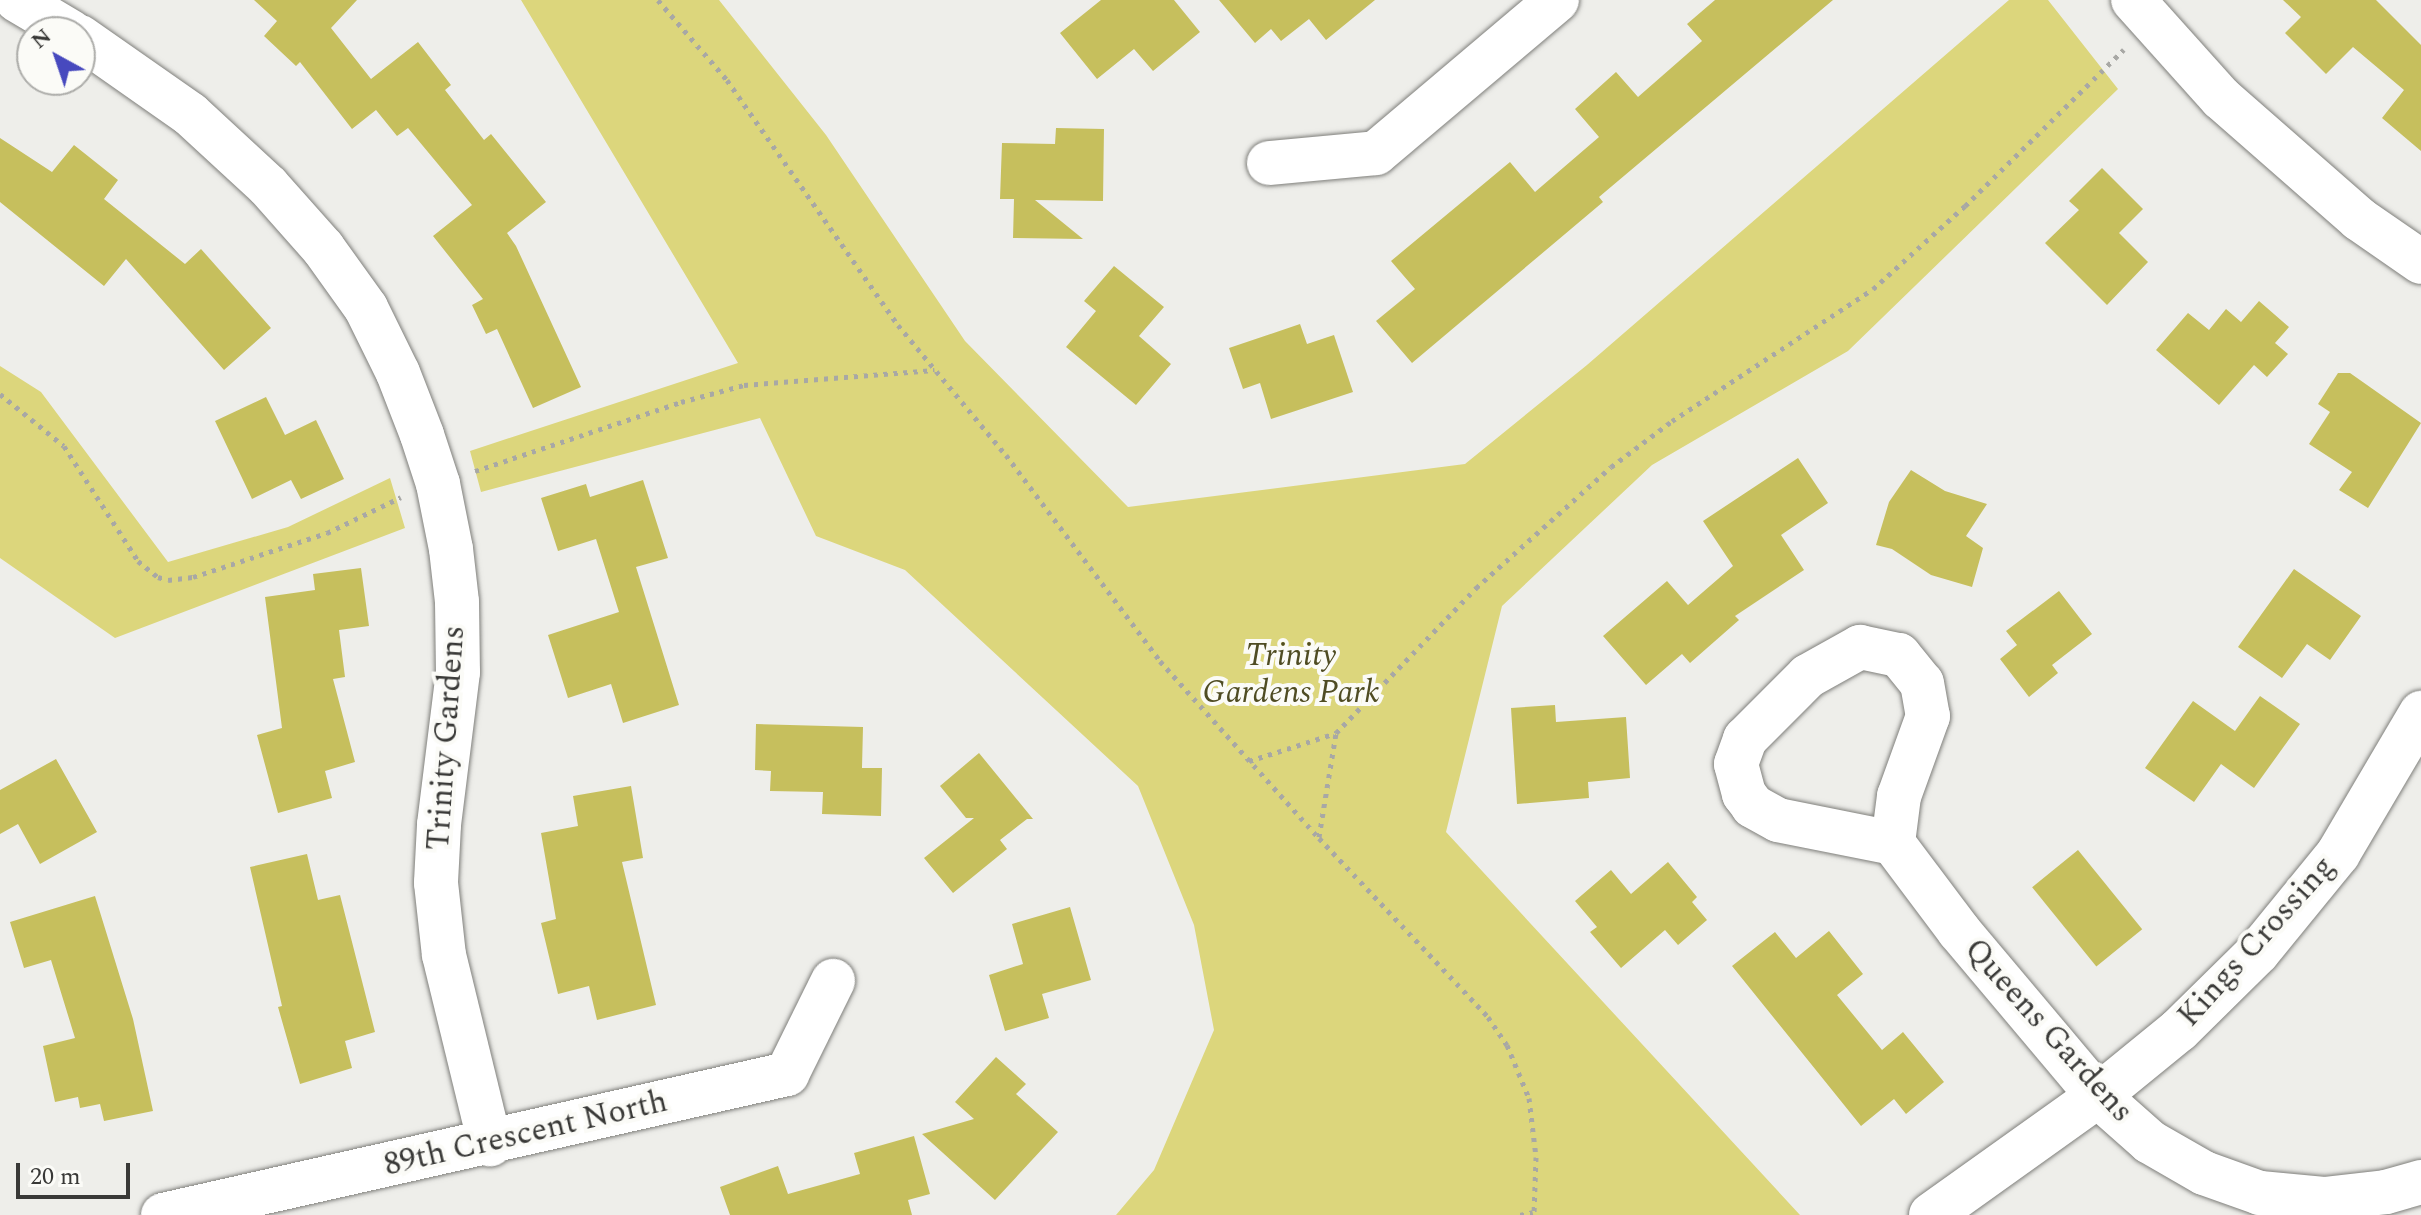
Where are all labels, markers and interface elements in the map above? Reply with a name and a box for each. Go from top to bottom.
north arrow [16,16,96,96]
text: N [24,20,59,57]
street label: Trinity Gardens [420,624,474,852]
park label: Trinity Gardens Park [1203,638,1379,713]
street label: Kings Crossing [2170,849,2344,1035]
street label: Queens Gardens [1955,931,2141,1131]
street label: 89th Crescent North [381,1083,671,1185]
scale bar [20,1147,134,1197]
text: 20 m [30,1159,81,1195]

